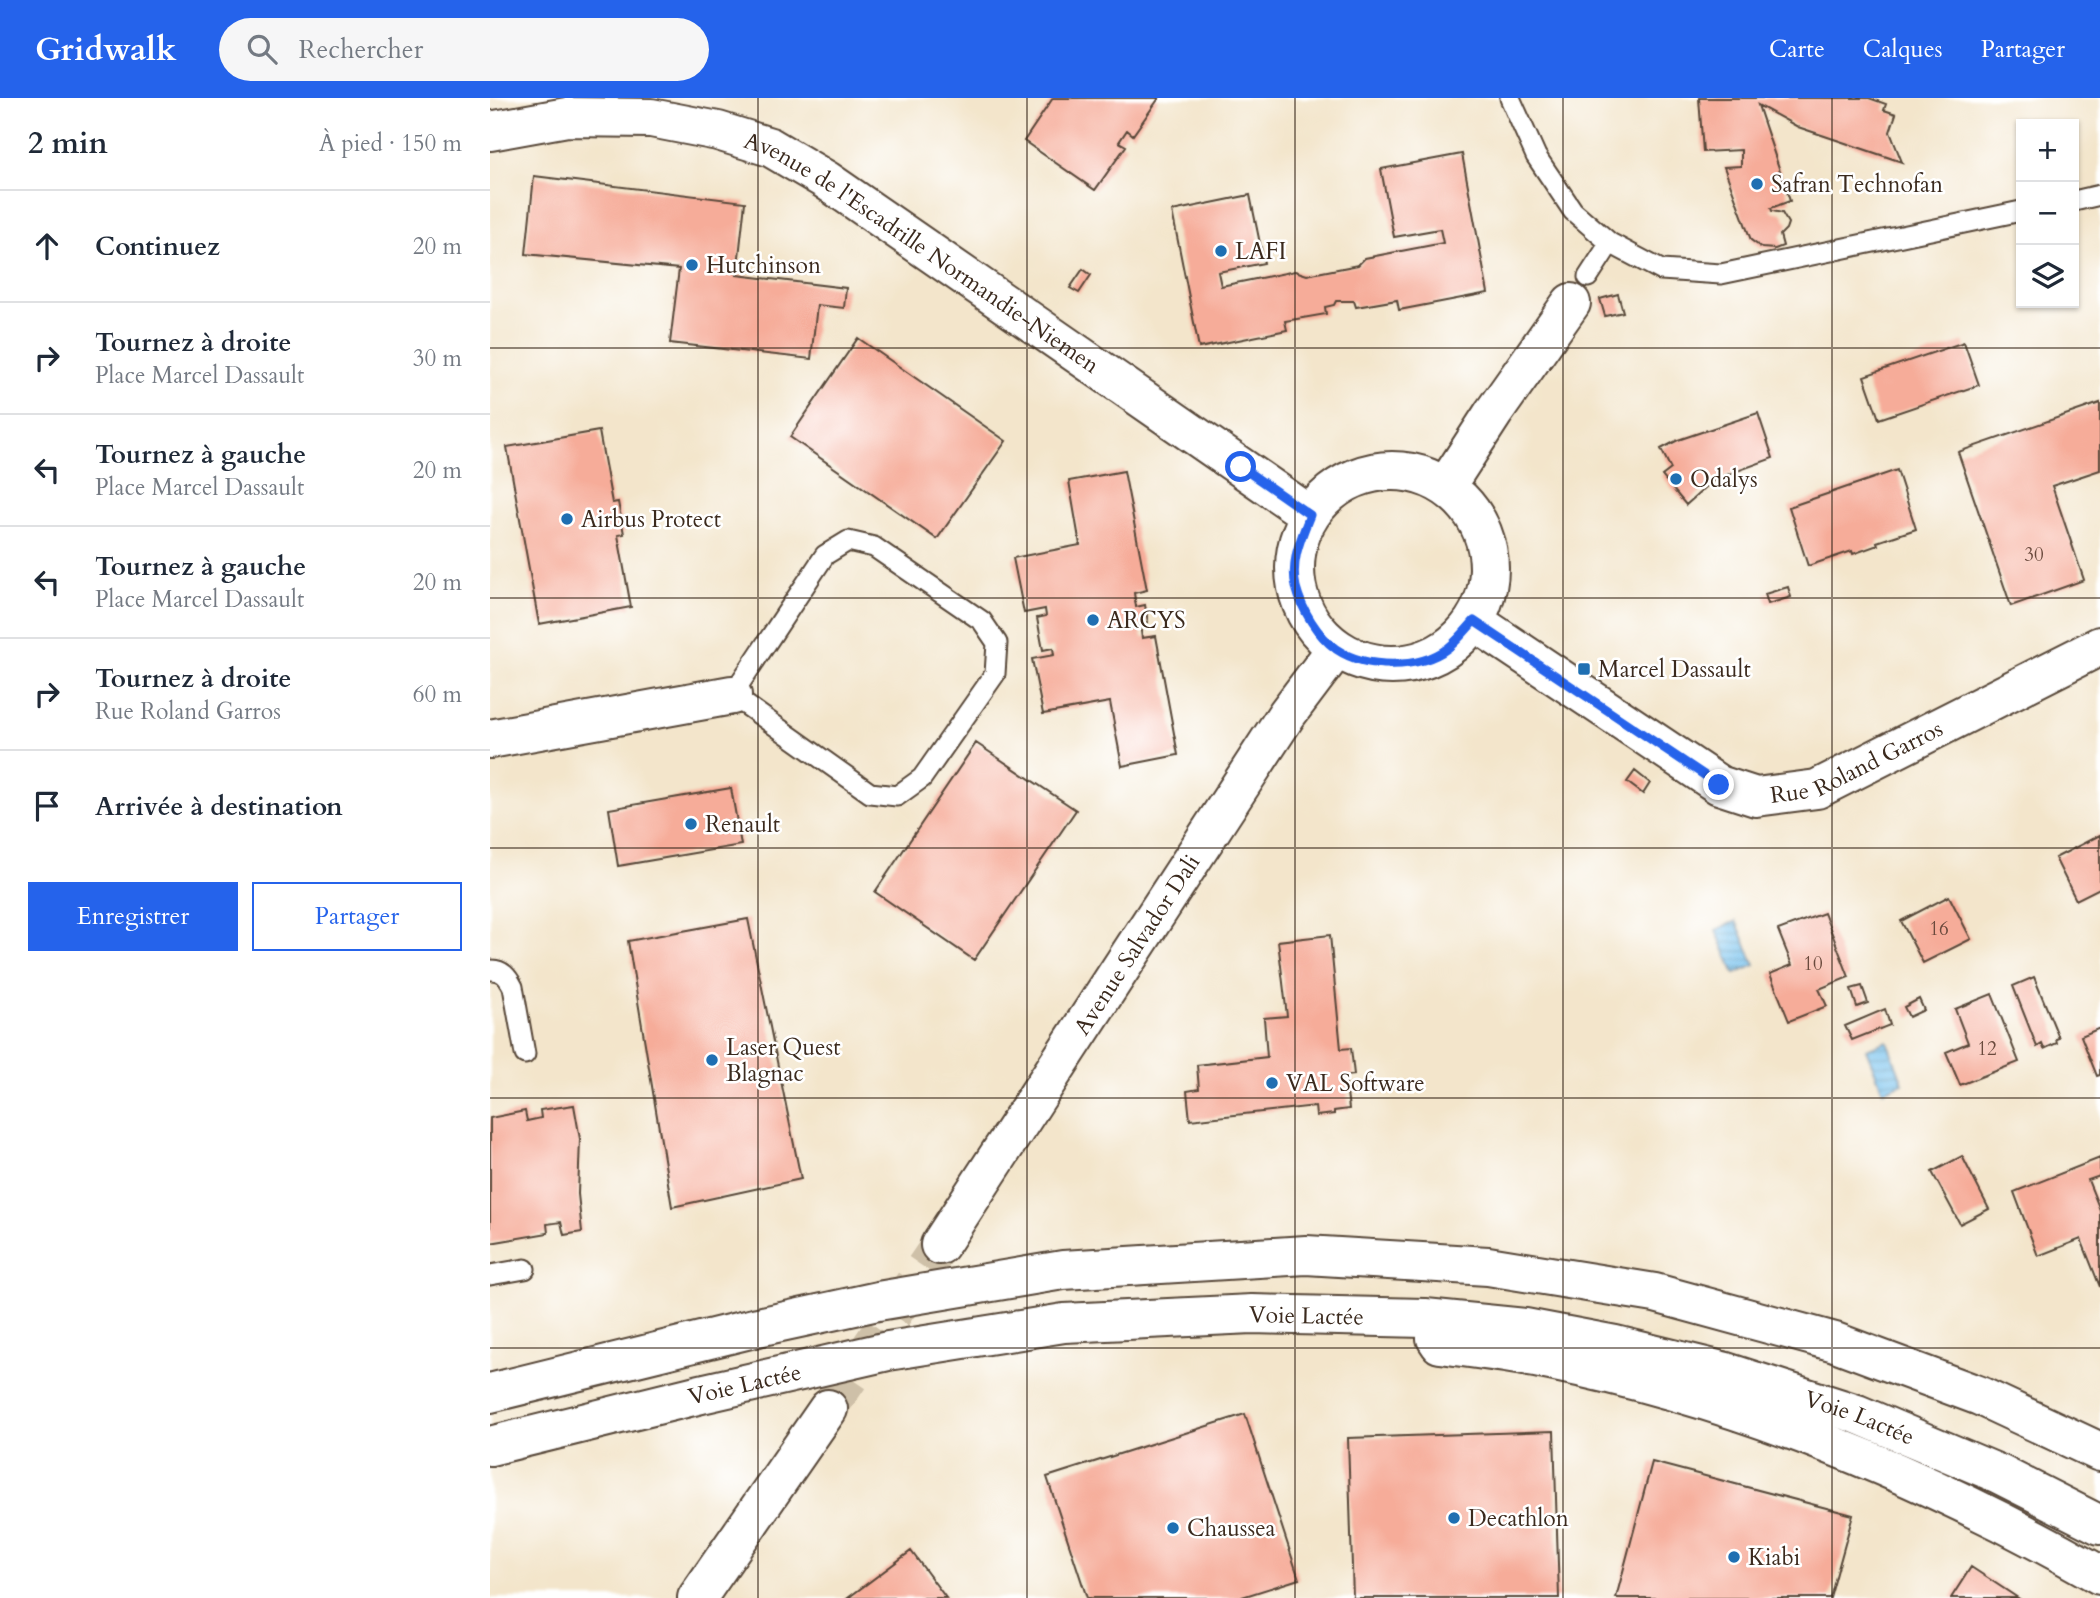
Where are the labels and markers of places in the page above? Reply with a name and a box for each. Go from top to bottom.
place label: Safran Technofan [1771,169,1943,200]
marker: Safran Technofan [1749,176,1765,192]
place label: LAFI [1235,236,1286,267]
marker: LAFI [1213,243,1229,259]
place label: Hutchinson [706,250,821,281]
marker: Hutchinson [684,257,700,273]
place label: Odalys [1690,464,1758,495]
marker: Odalys [1668,471,1684,487]
place label: Airbus Protect [581,504,721,535]
marker: Airbus Protect [559,511,575,527]
place label: ARCYS [1107,605,1186,636]
marker: ARCYS [1085,612,1101,628]
place label: Marcel Dassault [1598,654,1751,685]
marker: Marcel Dassault [1576,661,1592,677]
place label: Renault [705,809,780,840]
marker: Renault [683,816,699,832]
place label: Laser Quest Blagnac [726,1032,840,1089]
marker: Laser Quest Blagnac [704,1052,720,1068]
place label: VAL Software [1286,1068,1425,1099]
marker: VAL Software [1264,1075,1280,1091]
place label: Decathlon [1468,1503,1569,1534]
marker: Decathlon [1446,1510,1462,1526]
place label: Chaussea [1187,1513,1276,1544]
marker: Chaussea [1165,1520,1181,1536]
place label: Kiabi [1748,1542,1800,1573]
marker: Kiabi [1726,1549,1742,1565]

